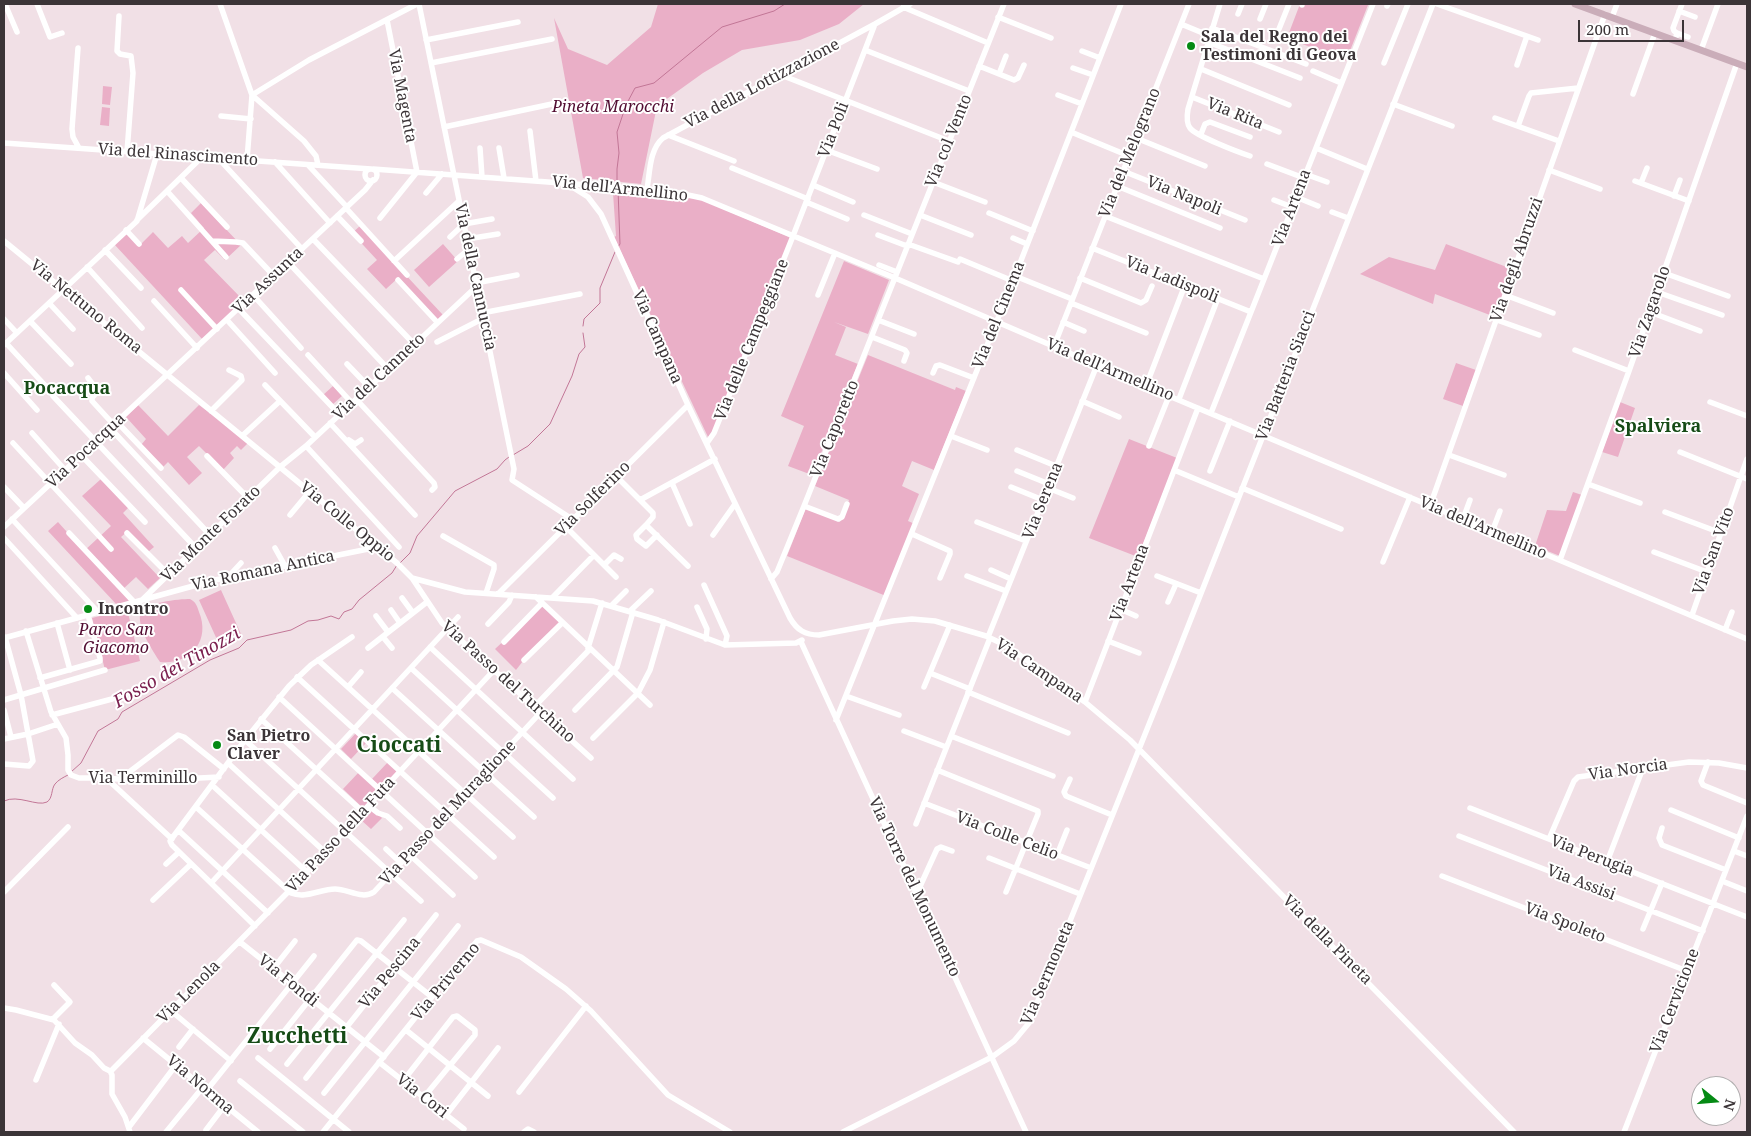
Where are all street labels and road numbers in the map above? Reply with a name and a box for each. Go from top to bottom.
street label: Via della Lottizzazione [681,35,843,133]
street label: Via Magenta [383,47,421,145]
street label: Via del Melograno [1095,85,1165,221]
street label: Via col Vento [922,92,976,190]
street label: Via Rita [1204,94,1266,134]
street label: Via Poli [815,99,853,161]
street label: Via del Rinascimento [97,140,259,170]
street label: Via Artena [1268,167,1316,249]
street label: Via dell'Armellino [551,172,689,206]
street label: Via Napoli [1144,172,1224,220]
street label: Via degli Abruzzi [1487,195,1547,325]
street label: Via della Cannuccia [450,202,500,352]
street label: Via Assunta [229,243,307,319]
street label: Via Ladispoli [1122,252,1222,308]
street label: Via Nettuno Roma [26,256,146,358]
street label: Via delle Campeggiane [711,256,793,424]
street label: Via del Cinema [969,258,1029,372]
street label: Via Zagarolo [1625,263,1675,361]
street label: Via Campana [628,287,686,387]
street label: Via Batteria Siacci [1252,308,1320,444]
street label: Via del Canneto [329,329,429,425]
street label: Via dell'Armellino [1043,334,1177,406]
street label: Via Caporetto [807,377,863,481]
street label: Via Pocacqua [42,409,130,493]
street label: Via Solferino [551,457,635,541]
street label: Via Serena [1019,459,1067,543]
street label: Via Colle Oppio [296,478,398,566]
street label: Via Monte Forato [157,482,265,586]
street label: Via dell'Armellino [1416,492,1550,564]
street label: Via San Vito [1689,504,1739,598]
street label: Via Artena [1106,542,1154,624]
street label: Via Romana Antica [190,546,336,596]
street label: Via Passo del Turchino [437,617,579,747]
street label: Via Campana [992,635,1086,707]
street label: Via Passo del Muraglione [376,737,520,889]
street label: Via Norcia [1587,755,1669,785]
street label: Via Terminillo [88,768,198,788]
street label: Via Passo della Futa [282,773,400,897]
street label: Via Torre del Monumento [864,794,964,980]
street label: Via Colle Celio [953,808,1061,864]
street label: Via Perugia [1548,831,1636,881]
street label: Via Assisi [1544,861,1618,905]
street label: Via della Pineta [1278,891,1376,989]
street label: Via Spoleto [1522,899,1608,947]
street label: Via Sermoneta [1017,918,1079,1028]
street label: Via Pescina [355,933,425,1013]
street label: Via Priverno [408,939,484,1025]
street label: Via Cervicione [1646,946,1704,1056]
street label: Via Fondi [254,951,322,1011]
street label: Via Lenola [154,957,224,1027]
street label: Via Norma [162,1051,238,1119]
street label: Via Cori [392,1070,452,1122]

